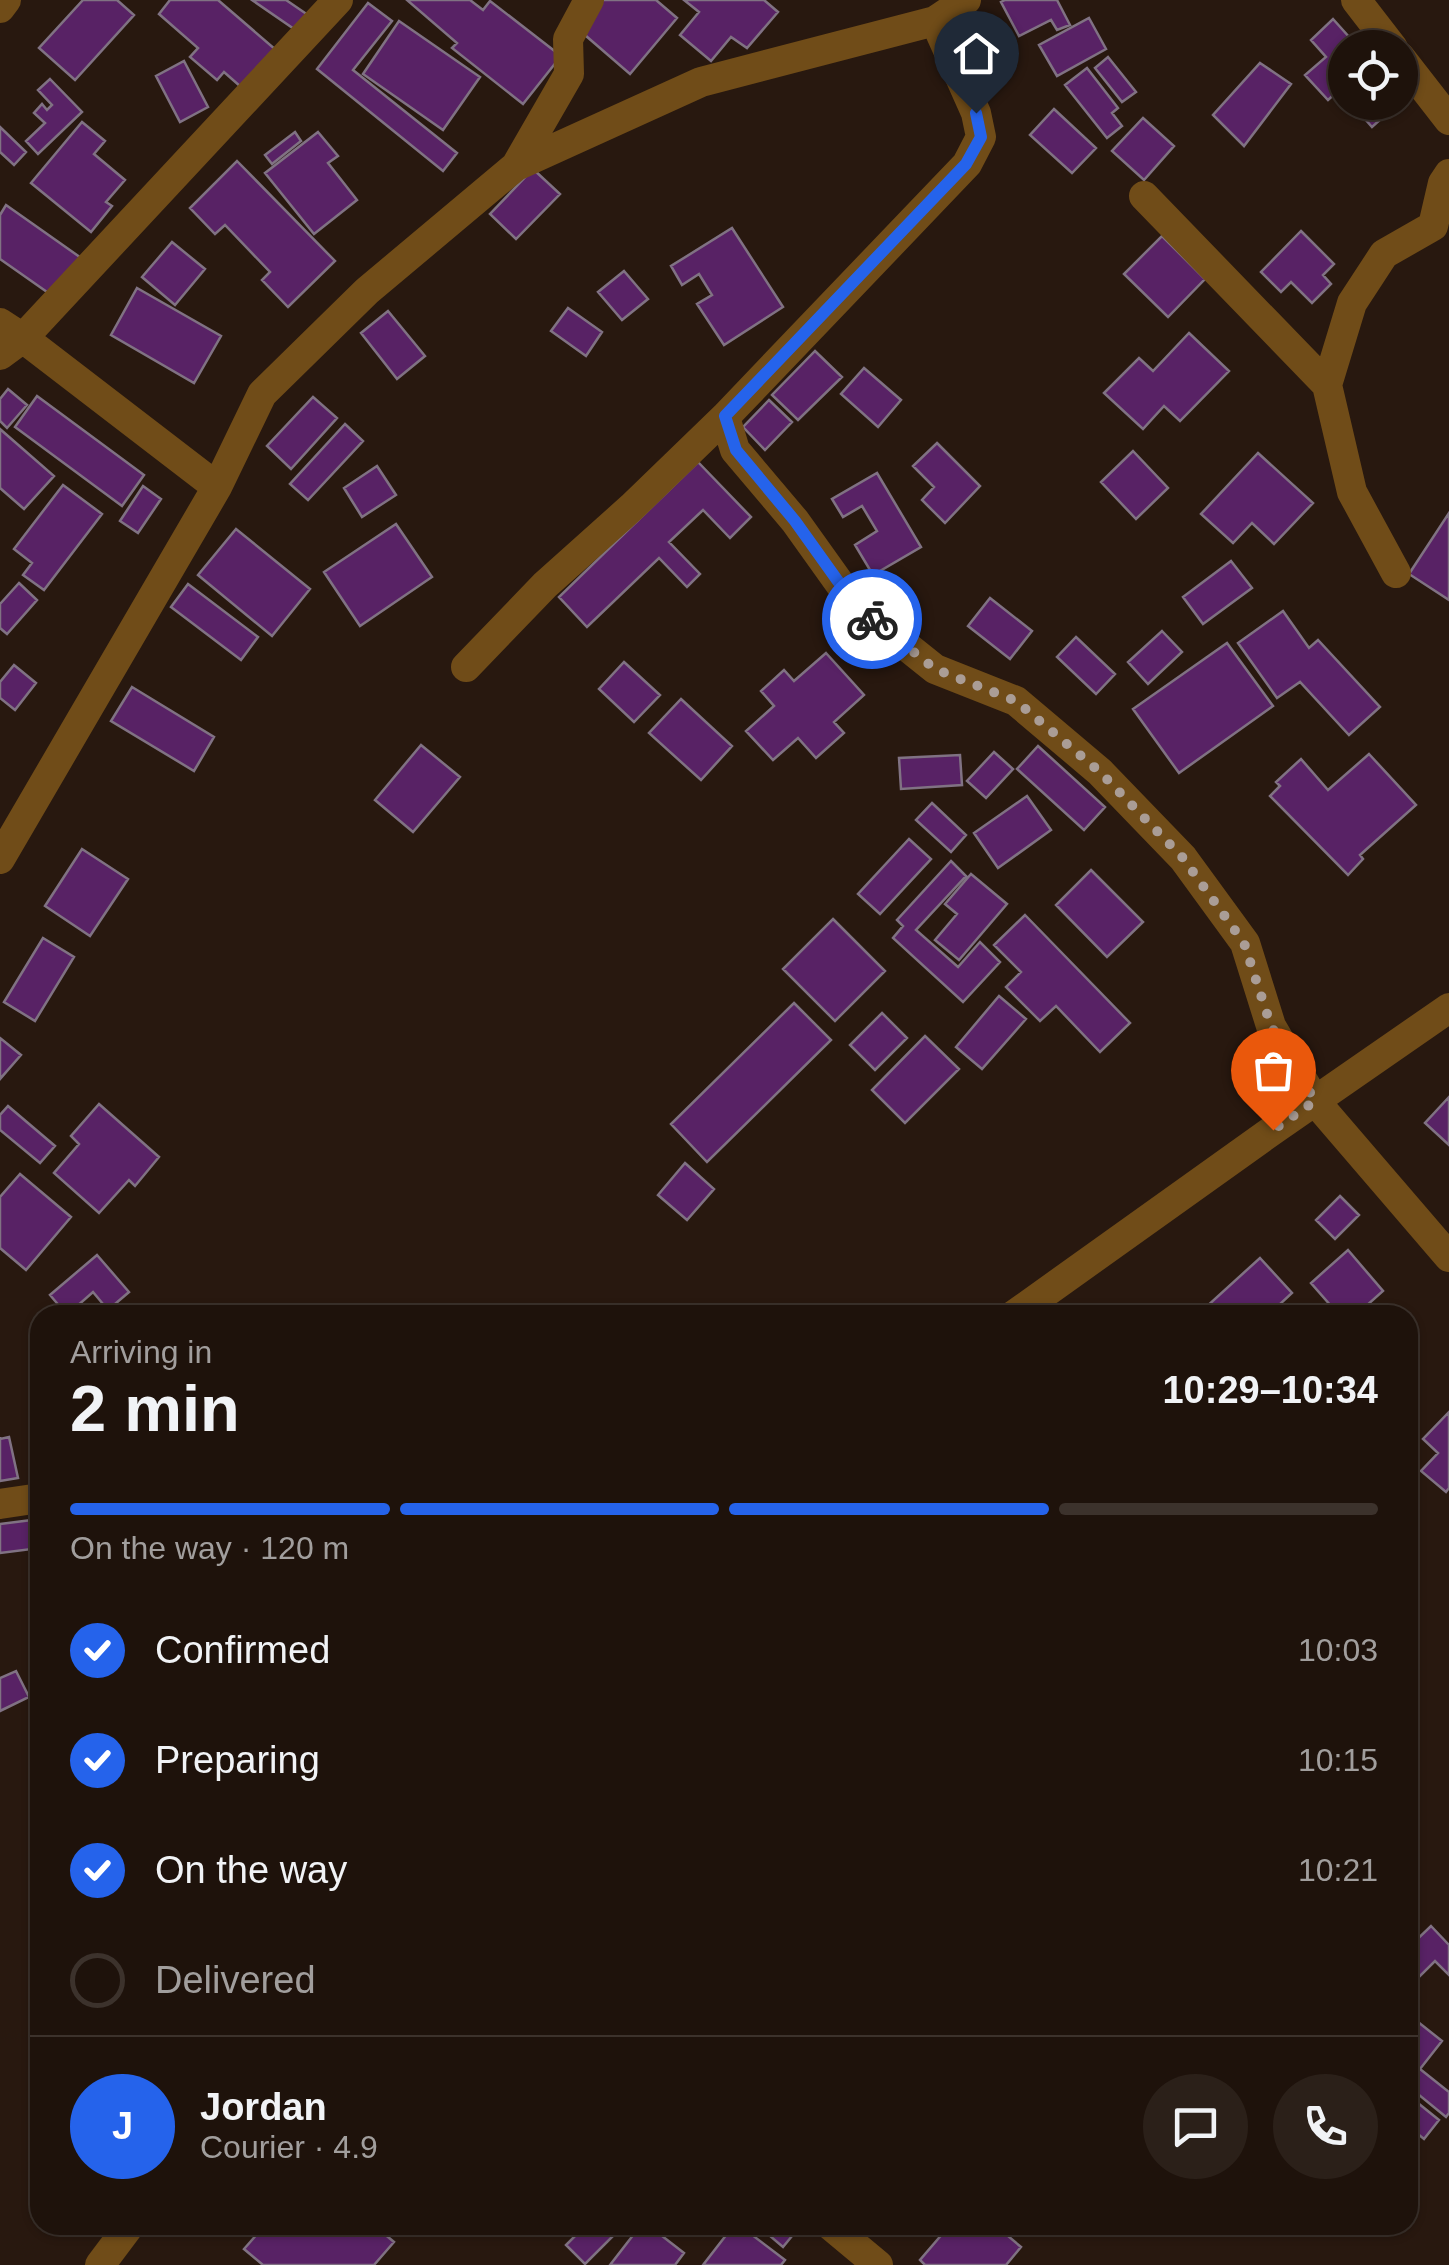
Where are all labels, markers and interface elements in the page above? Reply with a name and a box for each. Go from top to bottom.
pin [934,11,1019,114]
icon: home [949,26,1004,81]
map controls [1328,30,1418,120]
button: locate [1328,30,1418,120]
courier [822,569,922,669]
icon: bike [845,592,900,647]
pin [1231,1028,1316,1131]
icon: bag [1246,1043,1301,1098]
text: Arriving in [70,1334,212,1370]
text: 10:29–10:34 [1162,1369,1378,1411]
text: 2 min [70,1372,240,1445]
text: On the way · 120 m [70,1530,349,1566]
icon: check [70,1623,125,1678]
text: Confirmed [155,1629,330,1671]
text: 10:03 [1298,1632,1378,1668]
icon: check [70,1733,125,1788]
text: Preparing [155,1739,320,1781]
text: 10:15 [1298,1742,1378,1778]
icon: check [70,1843,125,1898]
text: On the way [155,1849,347,1891]
text: 10:21 [1298,1852,1378,1888]
text: Delivered [155,1959,316,2001]
button: chat [1143,2074,1248,2179]
button: phone [1273,2074,1378,2179]
text: Jordan [200,2086,327,2128]
text: J [112,2105,133,2147]
text: Courier · 4.9 [200,2129,378,2165]

